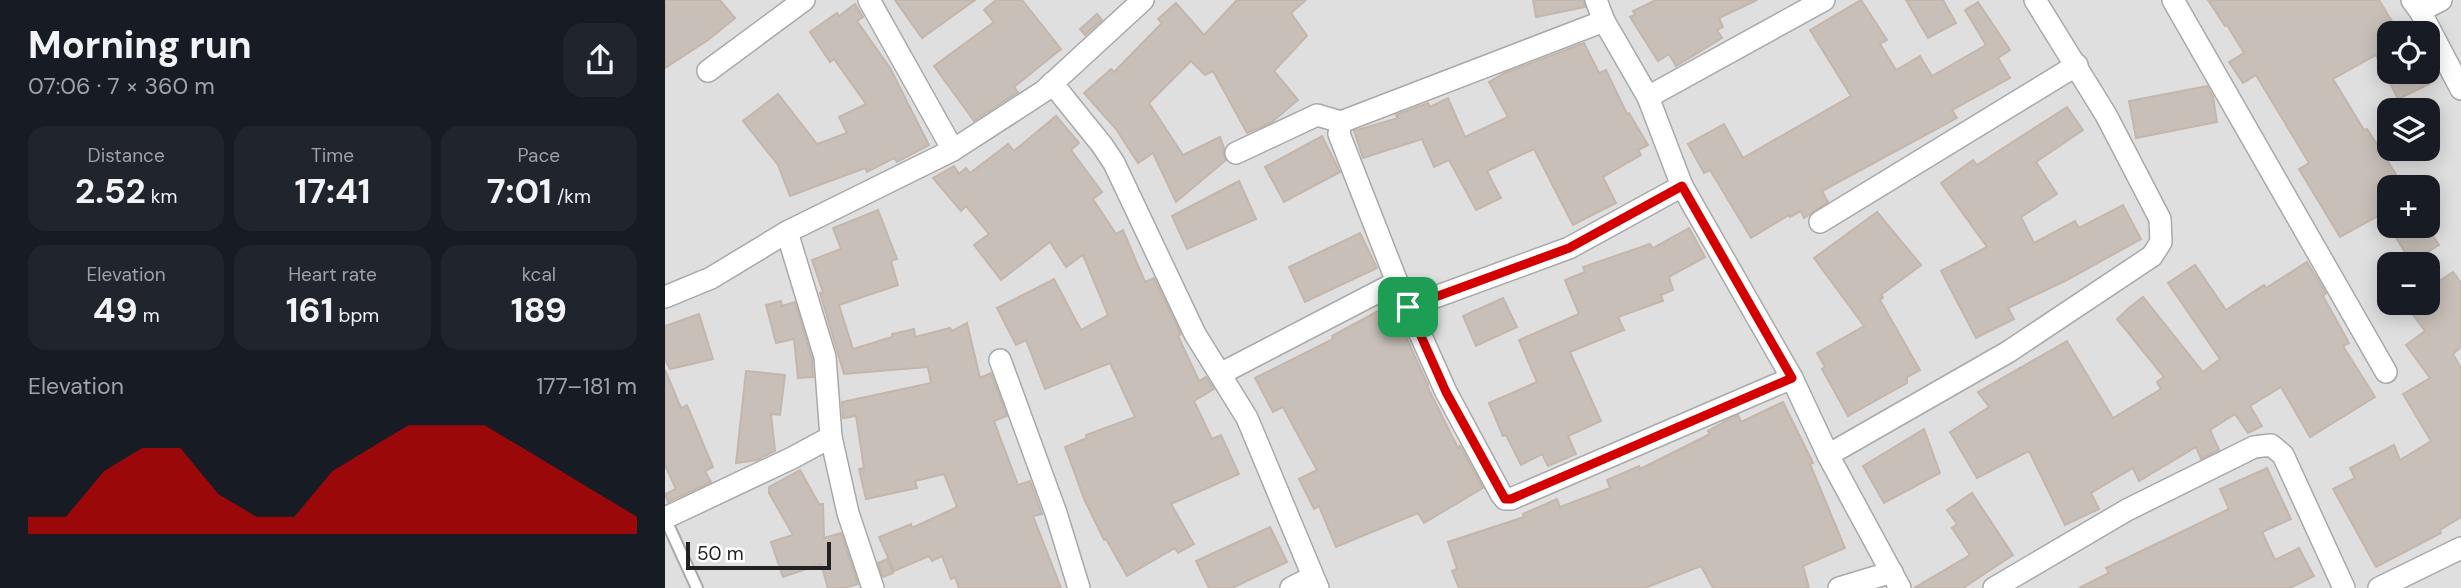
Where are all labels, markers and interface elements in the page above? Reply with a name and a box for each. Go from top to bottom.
text: Morning run [28,20,252,70]
map controls [2377,21,2440,315]
button: locate [2377,21,2440,84]
button: share [563,23,637,97]
text: 07:06 · 7 × 360 m [28,71,215,101]
button: layers [2377,98,2440,161]
text: Distance [88,143,165,168]
text: Time [311,143,354,168]
text: Pace [518,143,560,168]
text: 2.52 [75,168,146,214]
text: 17:41 [295,168,370,214]
text: 7:01 [487,168,552,214]
button: + [2377,175,2440,238]
text: km [146,184,177,209]
text: /km [552,184,591,209]
button: − [2377,252,2440,315]
text: Elevation [87,262,166,287]
text: Heart rate [288,262,377,287]
text: kcal [522,262,556,287]
pin [1378,277,1438,337]
text: 49 [93,287,138,333]
text: 161 [286,287,333,333]
text: 189 [511,287,567,333]
icon: arrive [1389,288,1427,326]
text: m [138,303,160,328]
text: bpm [333,303,379,328]
text: Elevation [28,371,124,401]
text: 177–181 m [536,371,637,401]
scale bar [686,539,831,571]
text: 50 m [697,541,744,566]

